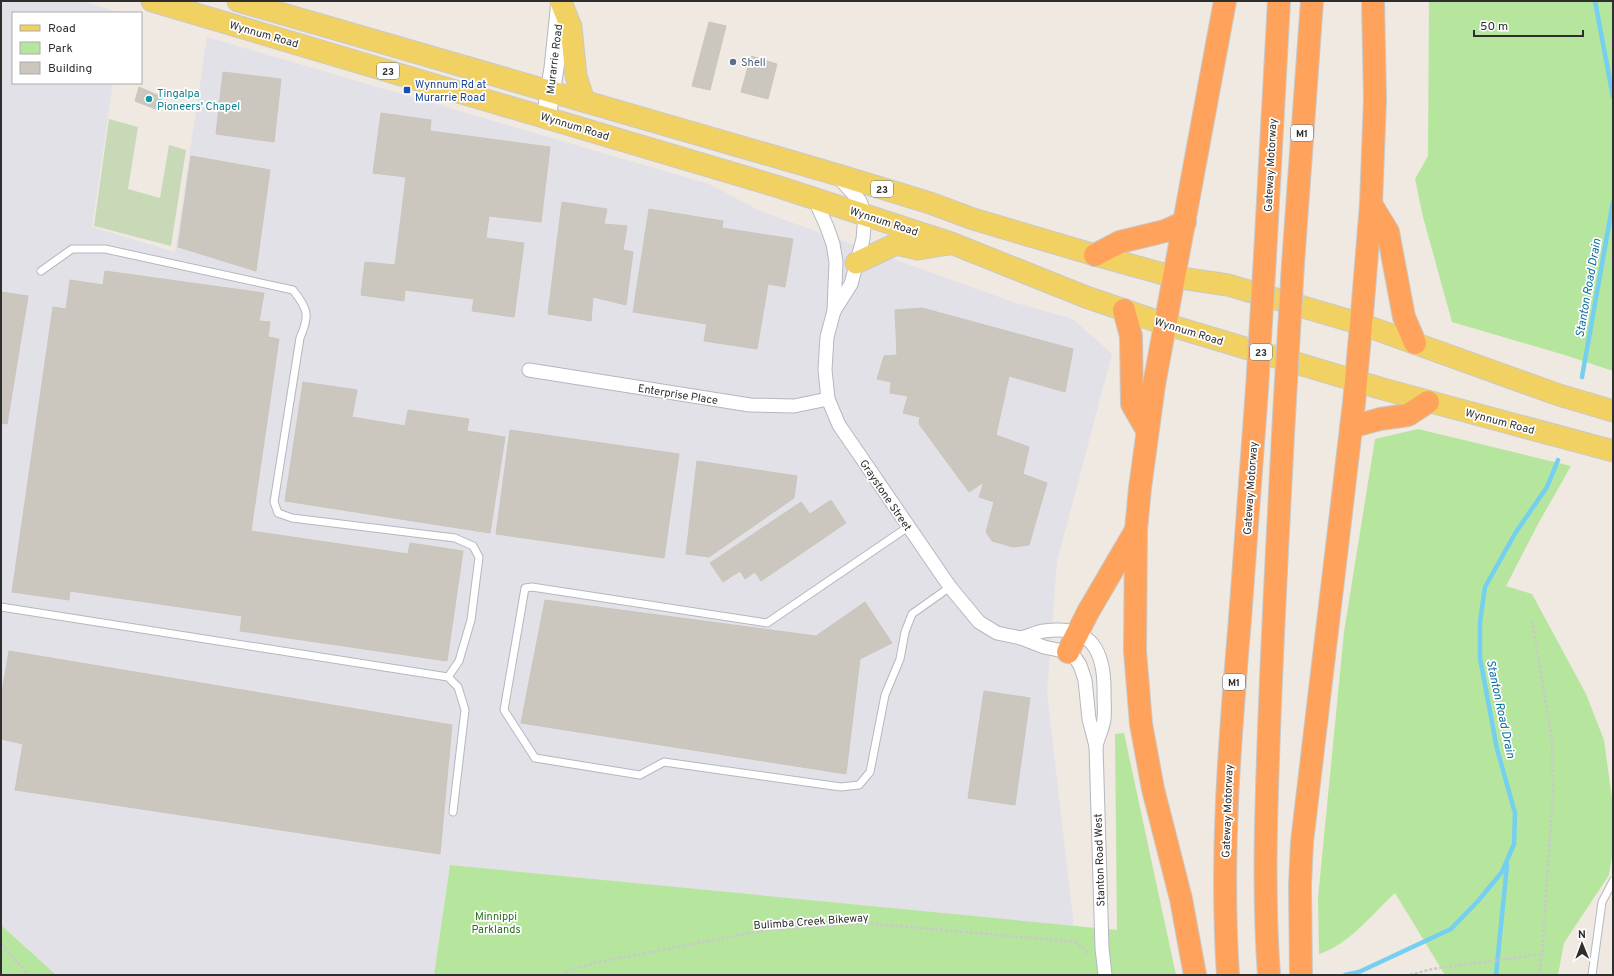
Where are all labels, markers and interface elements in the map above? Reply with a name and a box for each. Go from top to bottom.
legend [12,12,142,84]
scale bar [1474,12,1583,38]
street label: Wynnum Road [228,18,300,52]
text: 50 m [1480,19,1508,35]
text: Road [48,21,76,37]
street label: Murarrie Road [544,23,566,95]
text: Park [48,41,73,57]
place label: Shell [741,56,766,70]
marker: Shell [728,57,738,67]
text: Building [48,61,92,77]
road number: 23 [377,63,399,79]
place label: Wynnum Rd at Murarrie Road [415,78,486,105]
marker: Wynnum Rd at Murarrie Road [402,85,412,95]
place label: Tingalpa Pioneers' Chapel [157,87,240,114]
marker: Tingalpa Pioneers' Chapel [144,94,154,104]
street label: Wynnum Road [539,110,611,144]
street label: Gateway Motorway [1262,118,1280,212]
road number: M1 [1291,125,1313,141]
road number: 23 [871,181,893,197]
street label: Wynnum Road [848,204,920,240]
water label: Stanton Road Drain [1572,237,1606,339]
street label: Wynnum Road [1153,315,1225,349]
road number: 23 [1250,344,1272,360]
street label: Enterprise Place [637,382,719,408]
street label: Wynnum Road [1464,406,1536,438]
street label: Gateway Motorway [1241,441,1261,535]
street label: Graystone Street [856,457,914,534]
water label: Stanton Road Drain [1482,658,1518,760]
road number: M1 [1223,674,1245,690]
street label: Gateway Motorway [1219,764,1237,858]
street label: Stanton Road West [1091,813,1109,907]
park label: Minnippi Parklands [471,910,521,937]
street label: Bulimba Creek Bikeway [753,911,869,933]
north arrow [1562,924,1602,964]
text: N [1578,928,1586,942]

